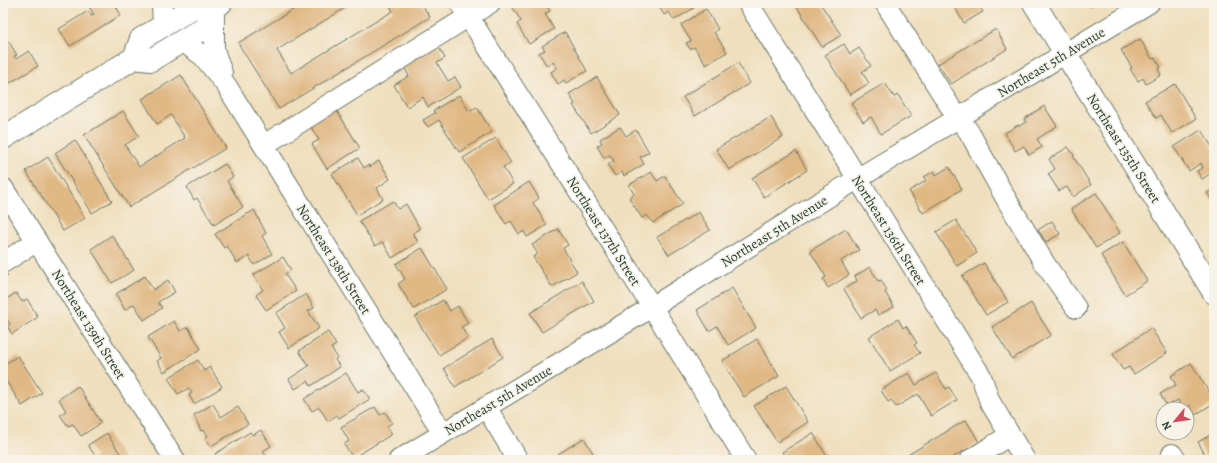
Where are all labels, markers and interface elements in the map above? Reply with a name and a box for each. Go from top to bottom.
street label: Northeast 5th Avenue [994,23,1109,102]
street label: Northeast 135th Street [1082,90,1165,207]
street label: Northeast 136th Street [847,172,930,289]
street label: Northeast 137th Street [562,173,645,290]
street label: Northeast 5th Avenue [717,191,831,272]
street label: Northeast 138th Street [292,200,375,318]
street label: Northeast 139th Street [47,266,130,383]
street label: Northeast 5th Avenue [441,361,556,440]
north arrow [1155,401,1195,441]
text: N [1158,418,1175,433]

